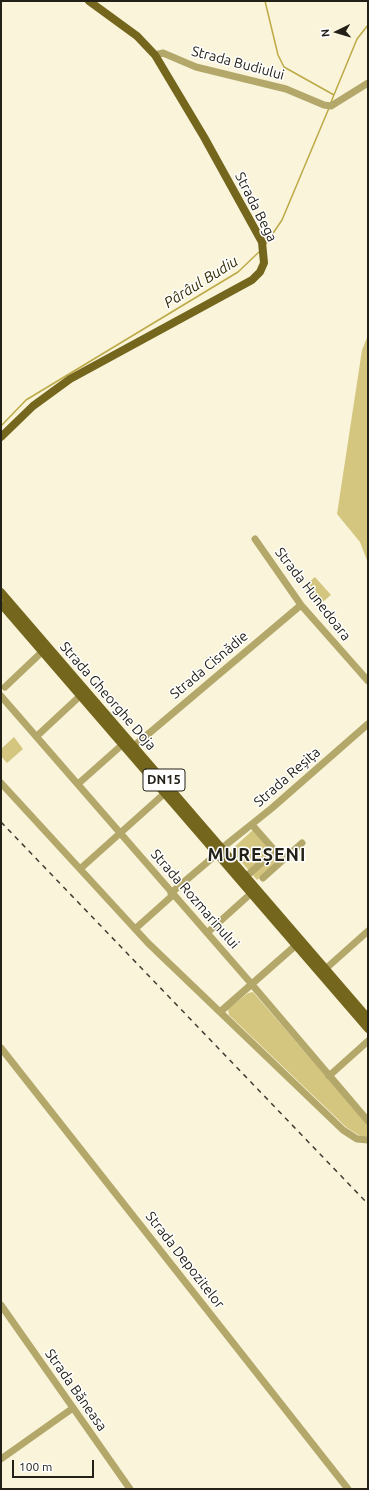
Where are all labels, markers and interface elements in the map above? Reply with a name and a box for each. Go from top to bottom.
north arrow [317,12,357,52]
text: N [319,28,331,38]
street label: Strada Budiului [190,43,286,83]
street label: Strada Bega [231,169,281,245]
water label: Pârâul Budiu [161,252,241,312]
street label: Strada Hunedoara [271,544,355,644]
street label: Strada Cisnădie [167,628,251,702]
street label: Strada Gheorghe Doja [56,638,160,754]
street label: Strada Reșița [250,744,324,810]
road number: DN15 [143,769,185,791]
district label: MUREȘENI [208,844,306,866]
street label: Strada Rozmarinului [147,846,243,952]
street label: Strada Depozitelor [142,1208,228,1312]
street label: Strada Băneasa [42,1346,110,1434]
scale bar [14,1452,96,1478]
text: 100 m [19,1460,52,1473]

